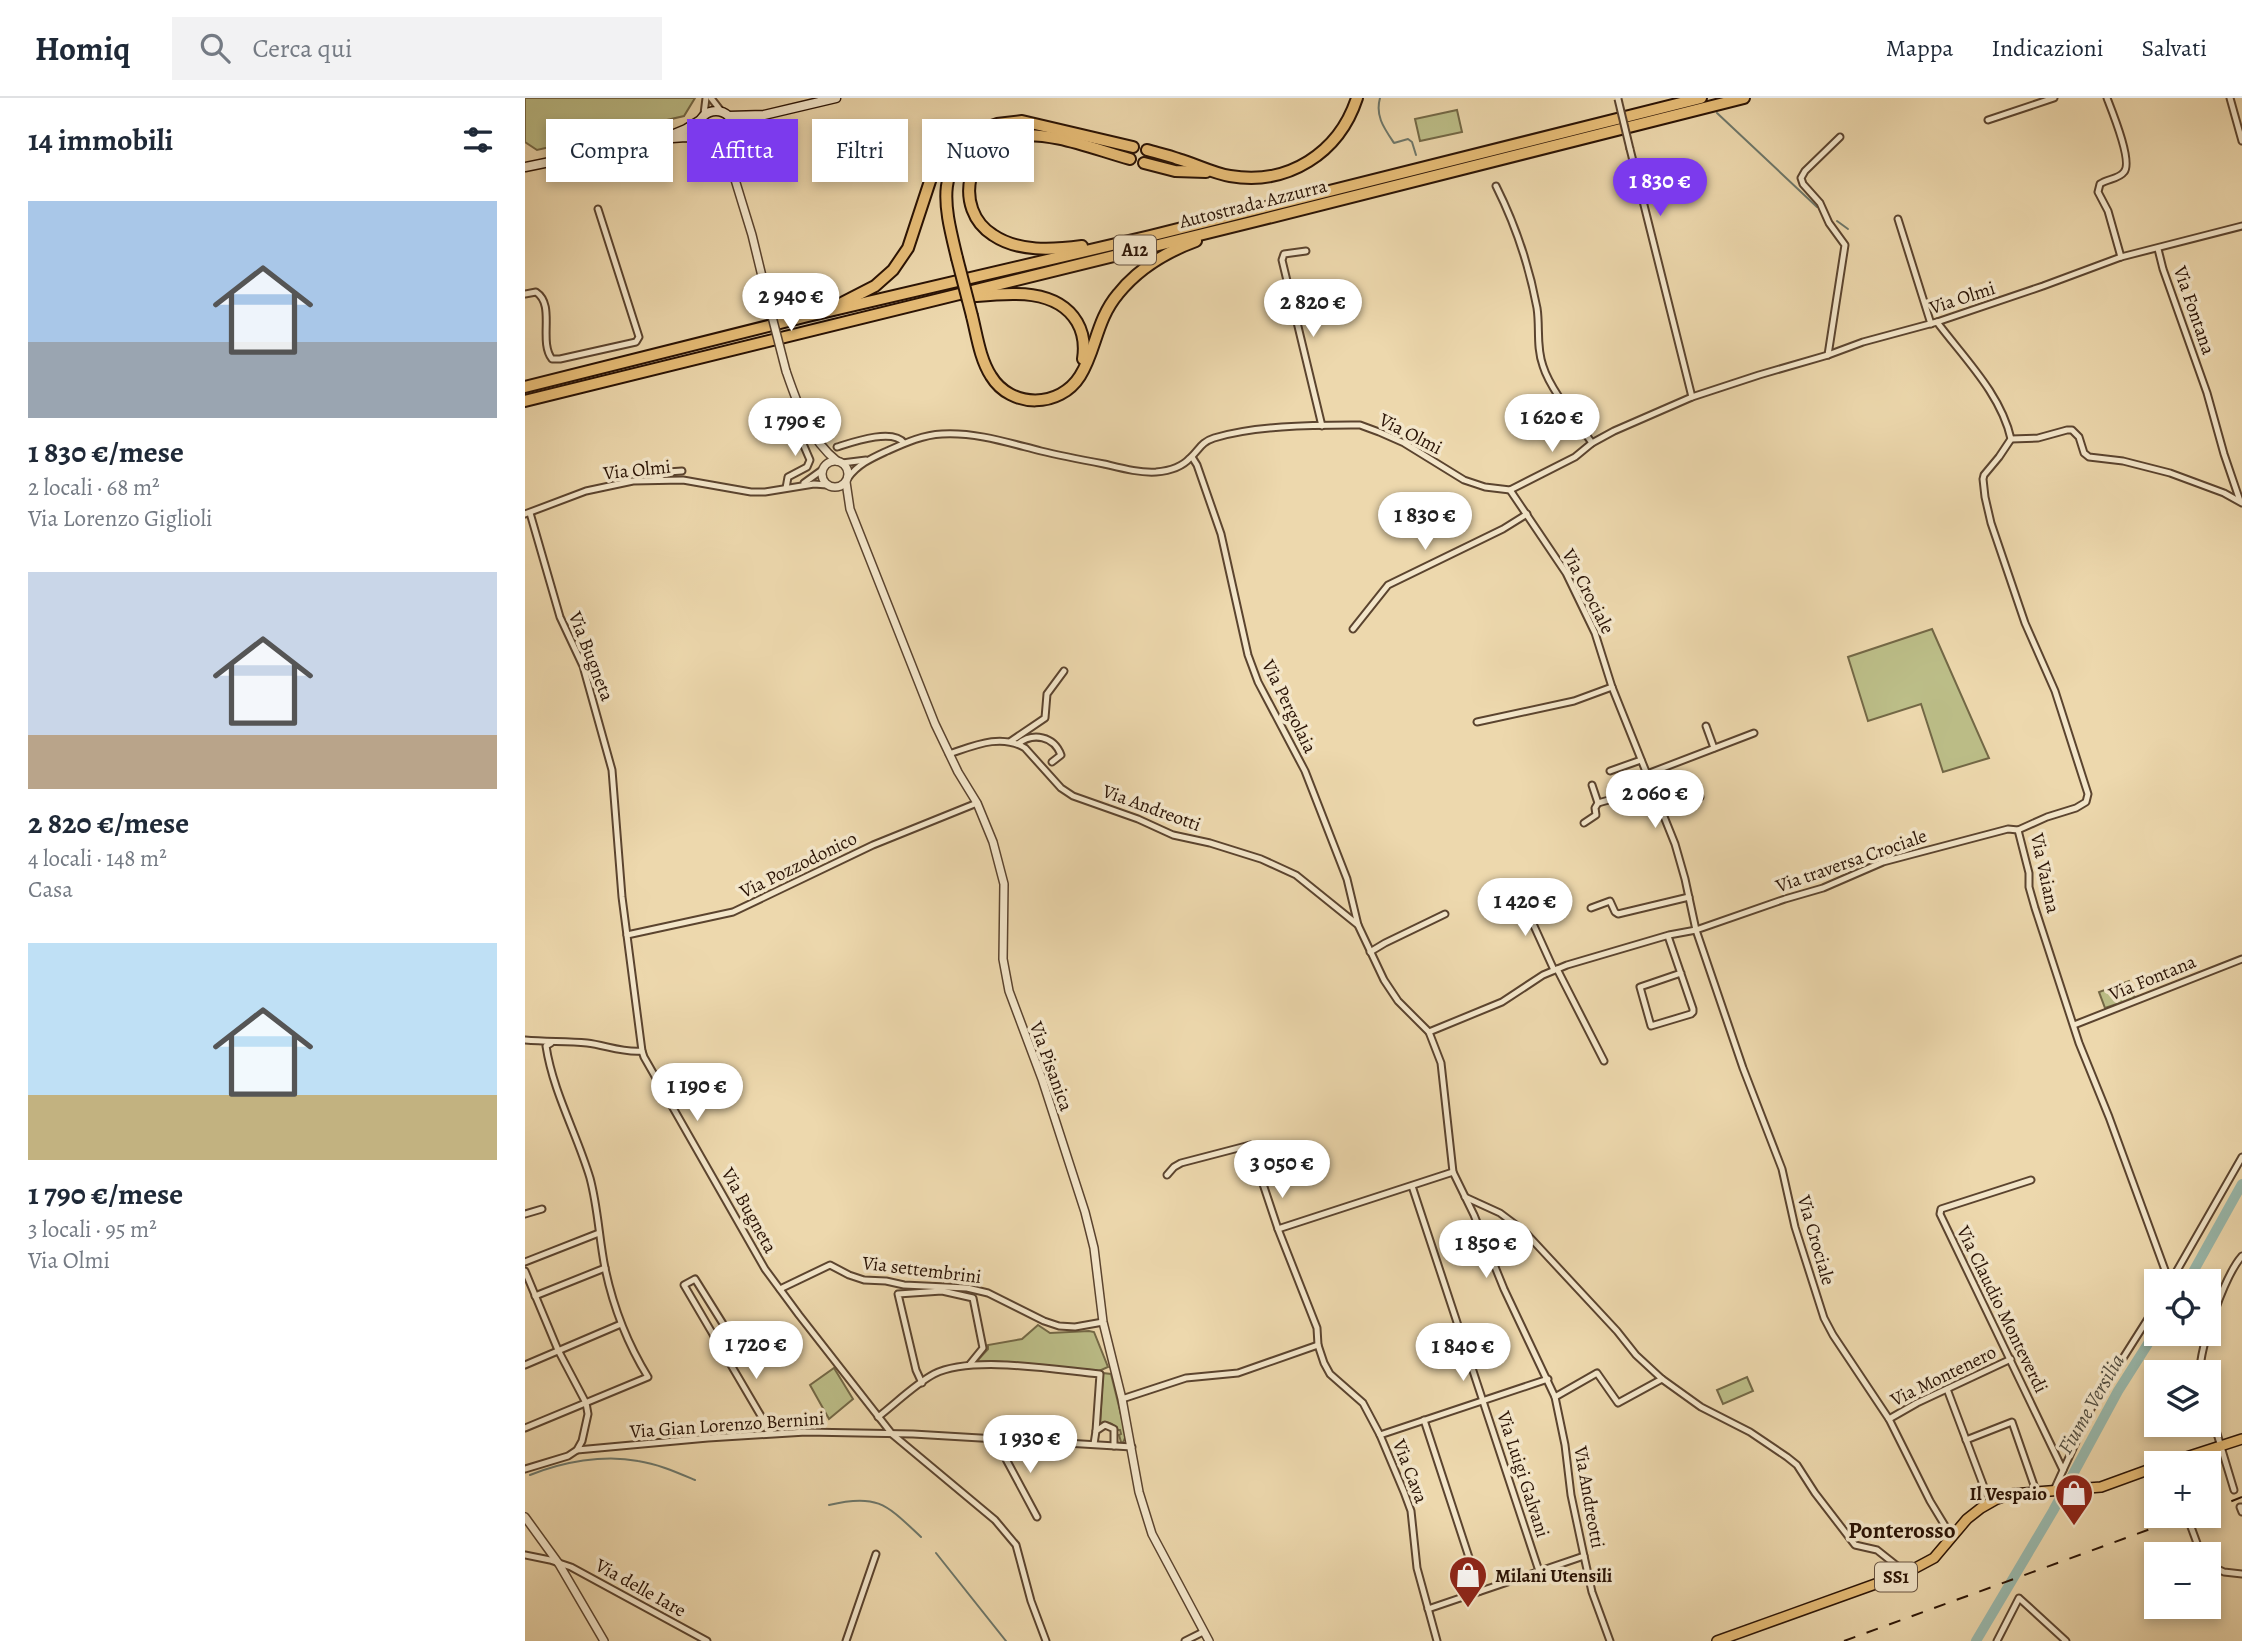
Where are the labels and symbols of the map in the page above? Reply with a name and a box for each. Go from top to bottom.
pin: 1 830 € [1595,158,1725,218]
street label: Autostrada Azzurra [1176,173,1330,235]
road number: A12 [1114,236,1156,265]
street label: Via Fontana [2166,262,2221,358]
pin: 2 940 € [726,274,856,333]
street label: Via Olmi [1925,275,1999,321]
pin: 2 820 € [1248,280,1378,339]
pin: 1 620 € [1487,394,1617,454]
pin: 1 790 € [730,398,860,458]
street label: Via Olmi [1374,406,1447,461]
street label: Via Olmi [601,454,672,487]
pin: 1 830 € [1360,492,1490,552]
street label: Via Crociale [1555,544,1621,638]
street label: Via Bugneta [562,607,620,705]
street label: Via Pergolaia [1255,655,1323,758]
pin: 2 060 € [1590,770,1720,830]
street label: Via Andreotti [1098,778,1205,838]
street label: Via traversa Crociale [1771,823,1930,899]
street label: Via Pozzodonico [735,825,861,905]
street label: Via Vaiana [2024,830,2066,916]
pin: 1 420 € [1460,878,1590,938]
street label: Via Fontana [2104,949,2200,1008]
street label: Via Pisanica [1023,1017,1079,1115]
pin: 1 190 € [632,1063,762,1123]
pin: 3 050 € [1217,1140,1347,1200]
street label: Via Bugneta [714,1162,783,1258]
street label: Via Crociale [1791,1191,1841,1288]
pin: 1 850 € [1421,1220,1551,1280]
street label: Via Claudio Monteverdi [1950,1221,2054,1397]
street label: Via settembrini [860,1250,983,1290]
pin: 1 720 € [691,1322,821,1381]
pin: 1 840 € [1398,1324,1528,1383]
street label: Via Montenero [1885,1339,2001,1413]
water label: Fiume Versilia [2051,1349,2131,1459]
street label: Via Gian Lorenzo Bernini [628,1405,825,1445]
street label: Via Luigi Galvani [1490,1407,1556,1541]
pin: 1 930 € [965,1416,1095,1475]
street label: Via Cava [1386,1435,1434,1507]
street label: Via Andreotti [1567,1443,1611,1550]
shop icon: Il Vespaio [2053,1472,2095,1527]
place label: Il Vespaio [1970,1481,2047,1507]
district label: Ponterosso [1848,1515,1956,1546]
street label: Via delle Iare [590,1552,691,1623]
shop icon: Milani Utensili [1447,1554,1489,1609]
road number: SS1 [1875,1562,1917,1592]
place label: Milani Utensili [1495,1563,1613,1589]

